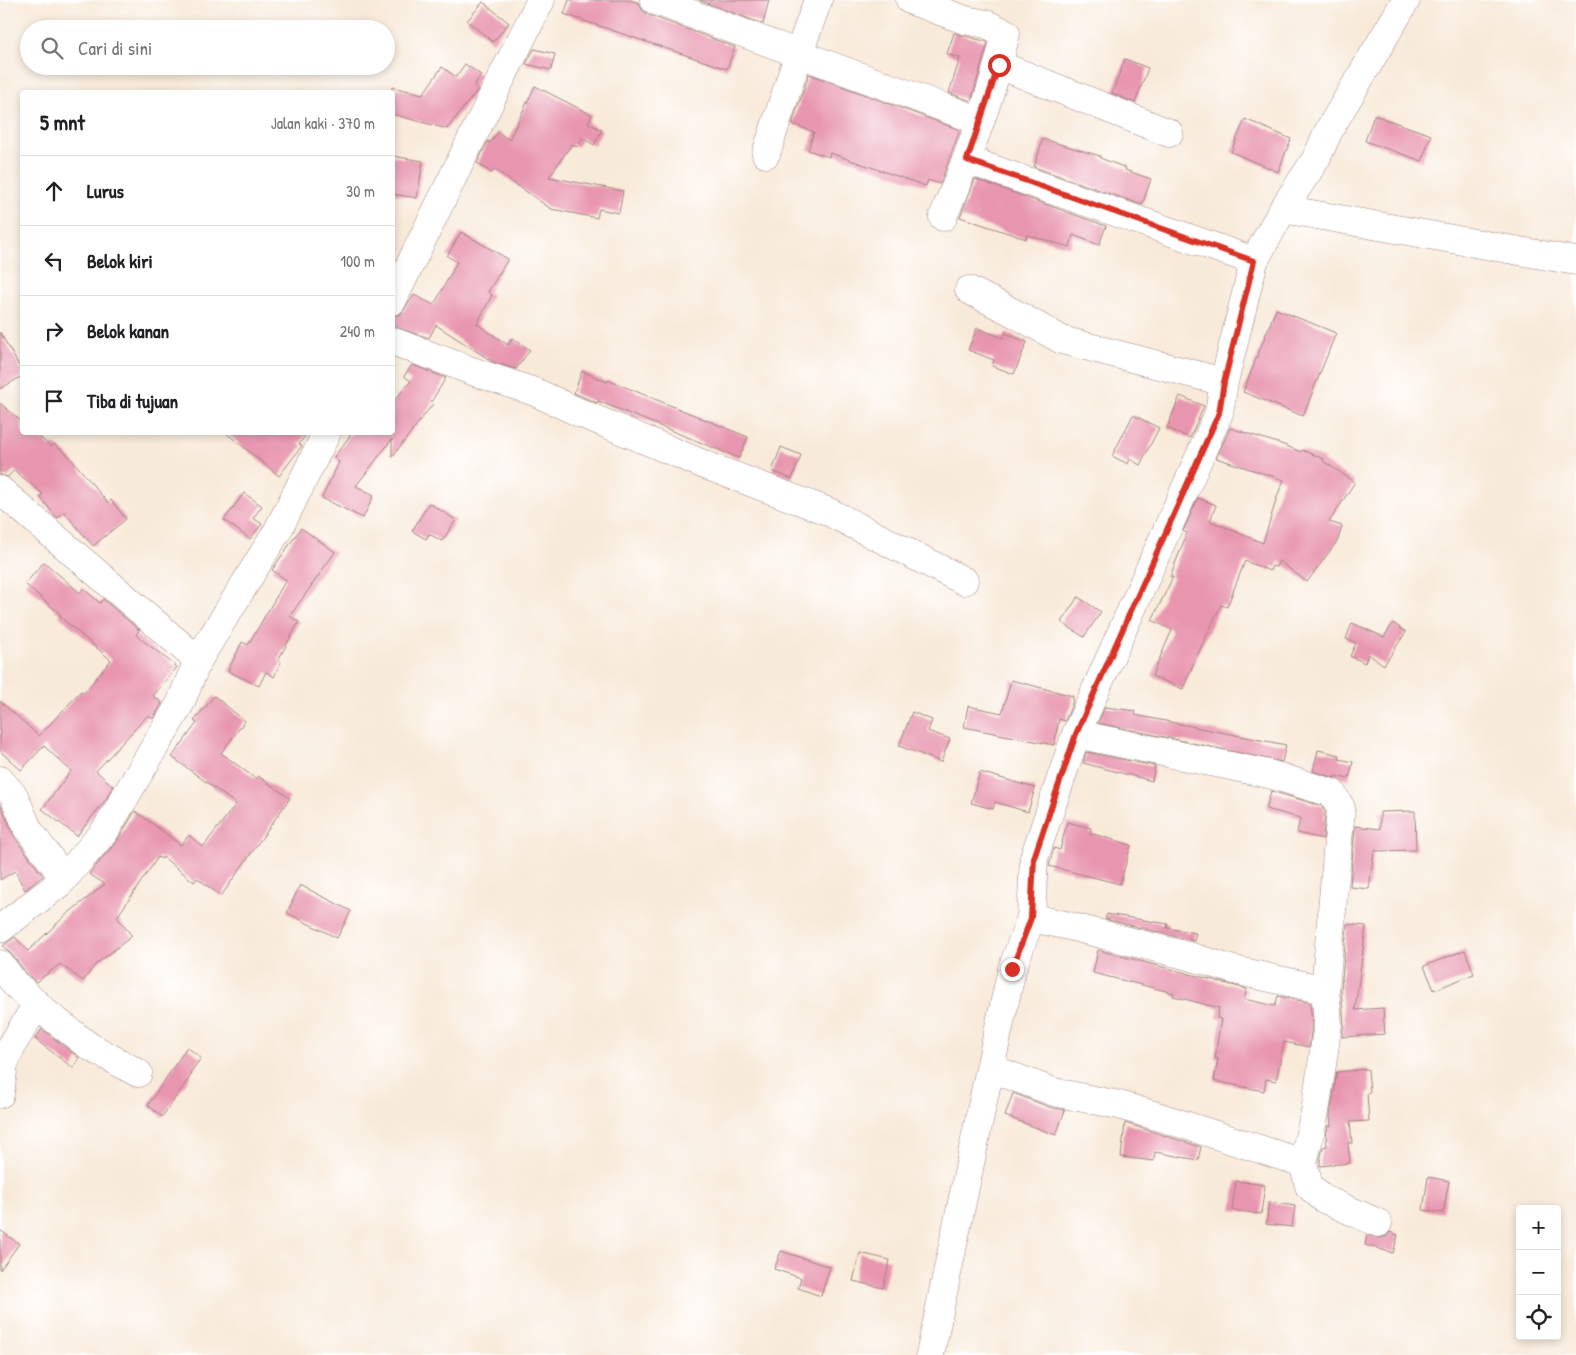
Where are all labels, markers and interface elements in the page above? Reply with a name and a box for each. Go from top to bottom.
search box [20,20,395,75]
icon: search [38,34,66,62]
text: Cari di sini [78,35,152,61]
route start [988,54,1011,77]
text: 5 mnt [40,108,85,137]
text: Jalan kaki · 370 m [271,112,375,134]
icon: ahead [40,177,68,205]
text: Lurus [87,178,124,204]
text: 30 m [346,180,375,202]
icon: left [40,247,68,275]
text: Belok kiri [87,248,153,274]
text: 100 m [340,250,375,272]
icon: right [40,317,68,345]
text: Belok kanan [87,318,169,344]
text: 240 m [340,320,375,342]
icon: arrive [40,387,68,415]
text: Tiba di tujuan [87,388,178,414]
route end [1001,958,1024,981]
map controls [1516,1205,1561,1340]
button: + [1516,1205,1561,1250]
button: − [1516,1250,1561,1295]
button: locate [1516,1295,1561,1340]

